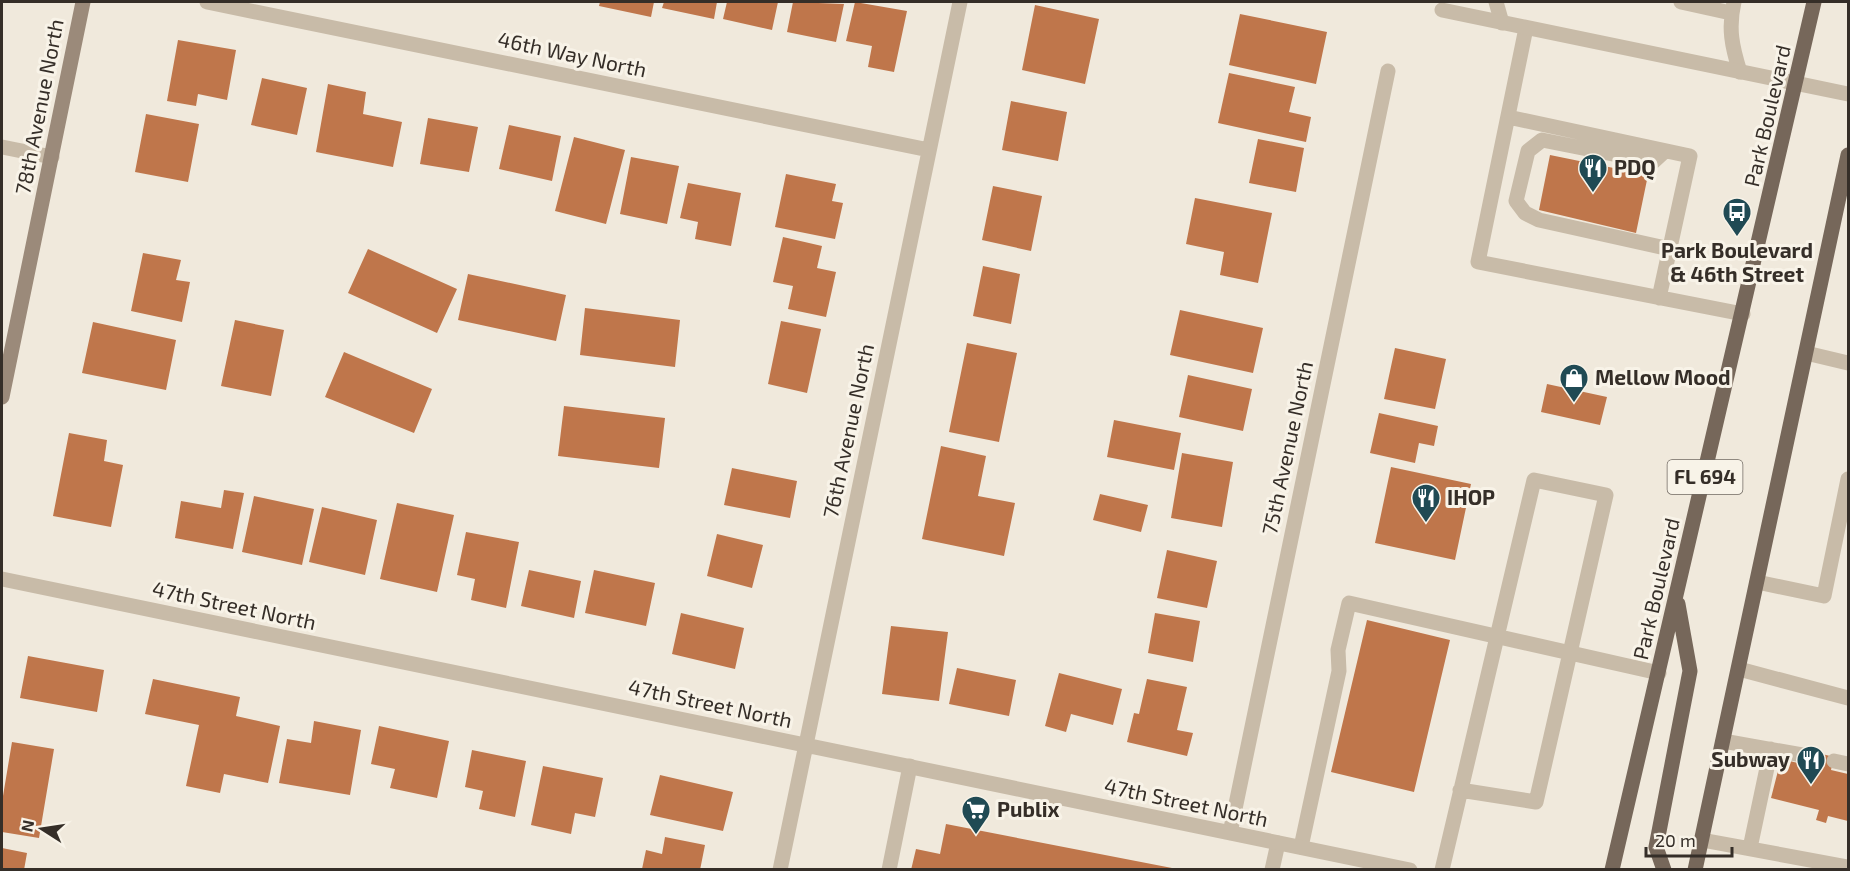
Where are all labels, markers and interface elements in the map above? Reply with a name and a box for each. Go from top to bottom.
street label: 78th Avenue North [9,17,68,197]
street label: 46th Way North [496,26,649,82]
street label: Park Boulevard [1738,42,1795,189]
restaurant icon: PDQ [1577,152,1609,194]
place label: PDQ [1614,154,1656,180]
bus stop icon: Park Boulevard & 46th Street [1721,196,1753,238]
place label: Park Boulevard & 46th Street [1661,237,1813,286]
street label: 76th Avenue North [817,341,878,520]
street label: 75th Avenue North [1256,359,1317,537]
shop icon: Mellow Mood [1558,362,1590,404]
place label: Mellow Mood [1595,364,1731,389]
road number: FL 694 [1668,460,1742,494]
restaurant icon: IHOP [1410,482,1442,524]
place label: IHOP [1447,484,1495,509]
street label: Park Boulevard [1627,515,1684,662]
street label: 47th Street North [150,575,319,634]
street label: 47th Street North [626,673,795,732]
restaurant icon: Subway [1795,744,1827,786]
place label: Subway [1711,746,1790,772]
street label: 47th Street North [1102,772,1271,831]
supermarket icon: Publix [960,794,992,836]
place label: Publix [997,796,1060,821]
north arrow [12,799,72,859]
text: N [16,818,37,833]
scale bar [1646,820,1732,858]
text: 20 m [1655,829,1696,851]

